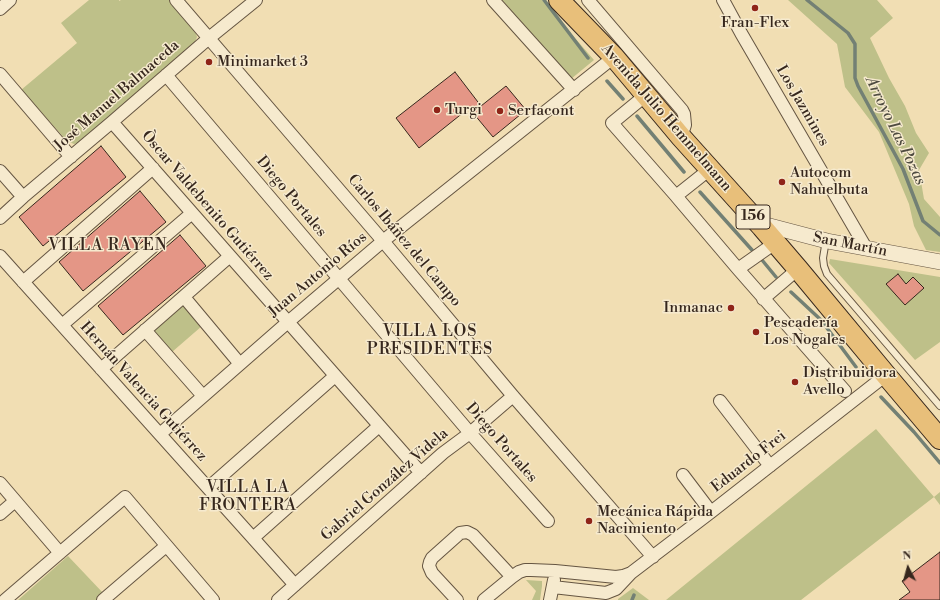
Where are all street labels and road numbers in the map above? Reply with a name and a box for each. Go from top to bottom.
street label: José Manuel Balmaceda [51,37,183,155]
street label: Avenida Julio Hemmelmann [597,40,735,196]
street label: Los Jazmines [772,62,832,150]
street label: Òscar Valdebenito Gutiérrez [137,127,277,285]
street label: Diego Portales [252,153,330,241]
street label: Carlos Ibáñez del Campo [343,171,465,311]
road number: 156 [736,205,770,229]
street label: Juan Antonio Ríos [265,229,371,321]
street label: San Martín [811,229,889,261]
street label: Hernán Valencia Gutiérrez [76,319,210,465]
street label: Diego Portales [461,399,541,487]
street label: Gabriel González Videla [318,425,452,545]
street label: Eduardo Frei [708,427,790,497]

